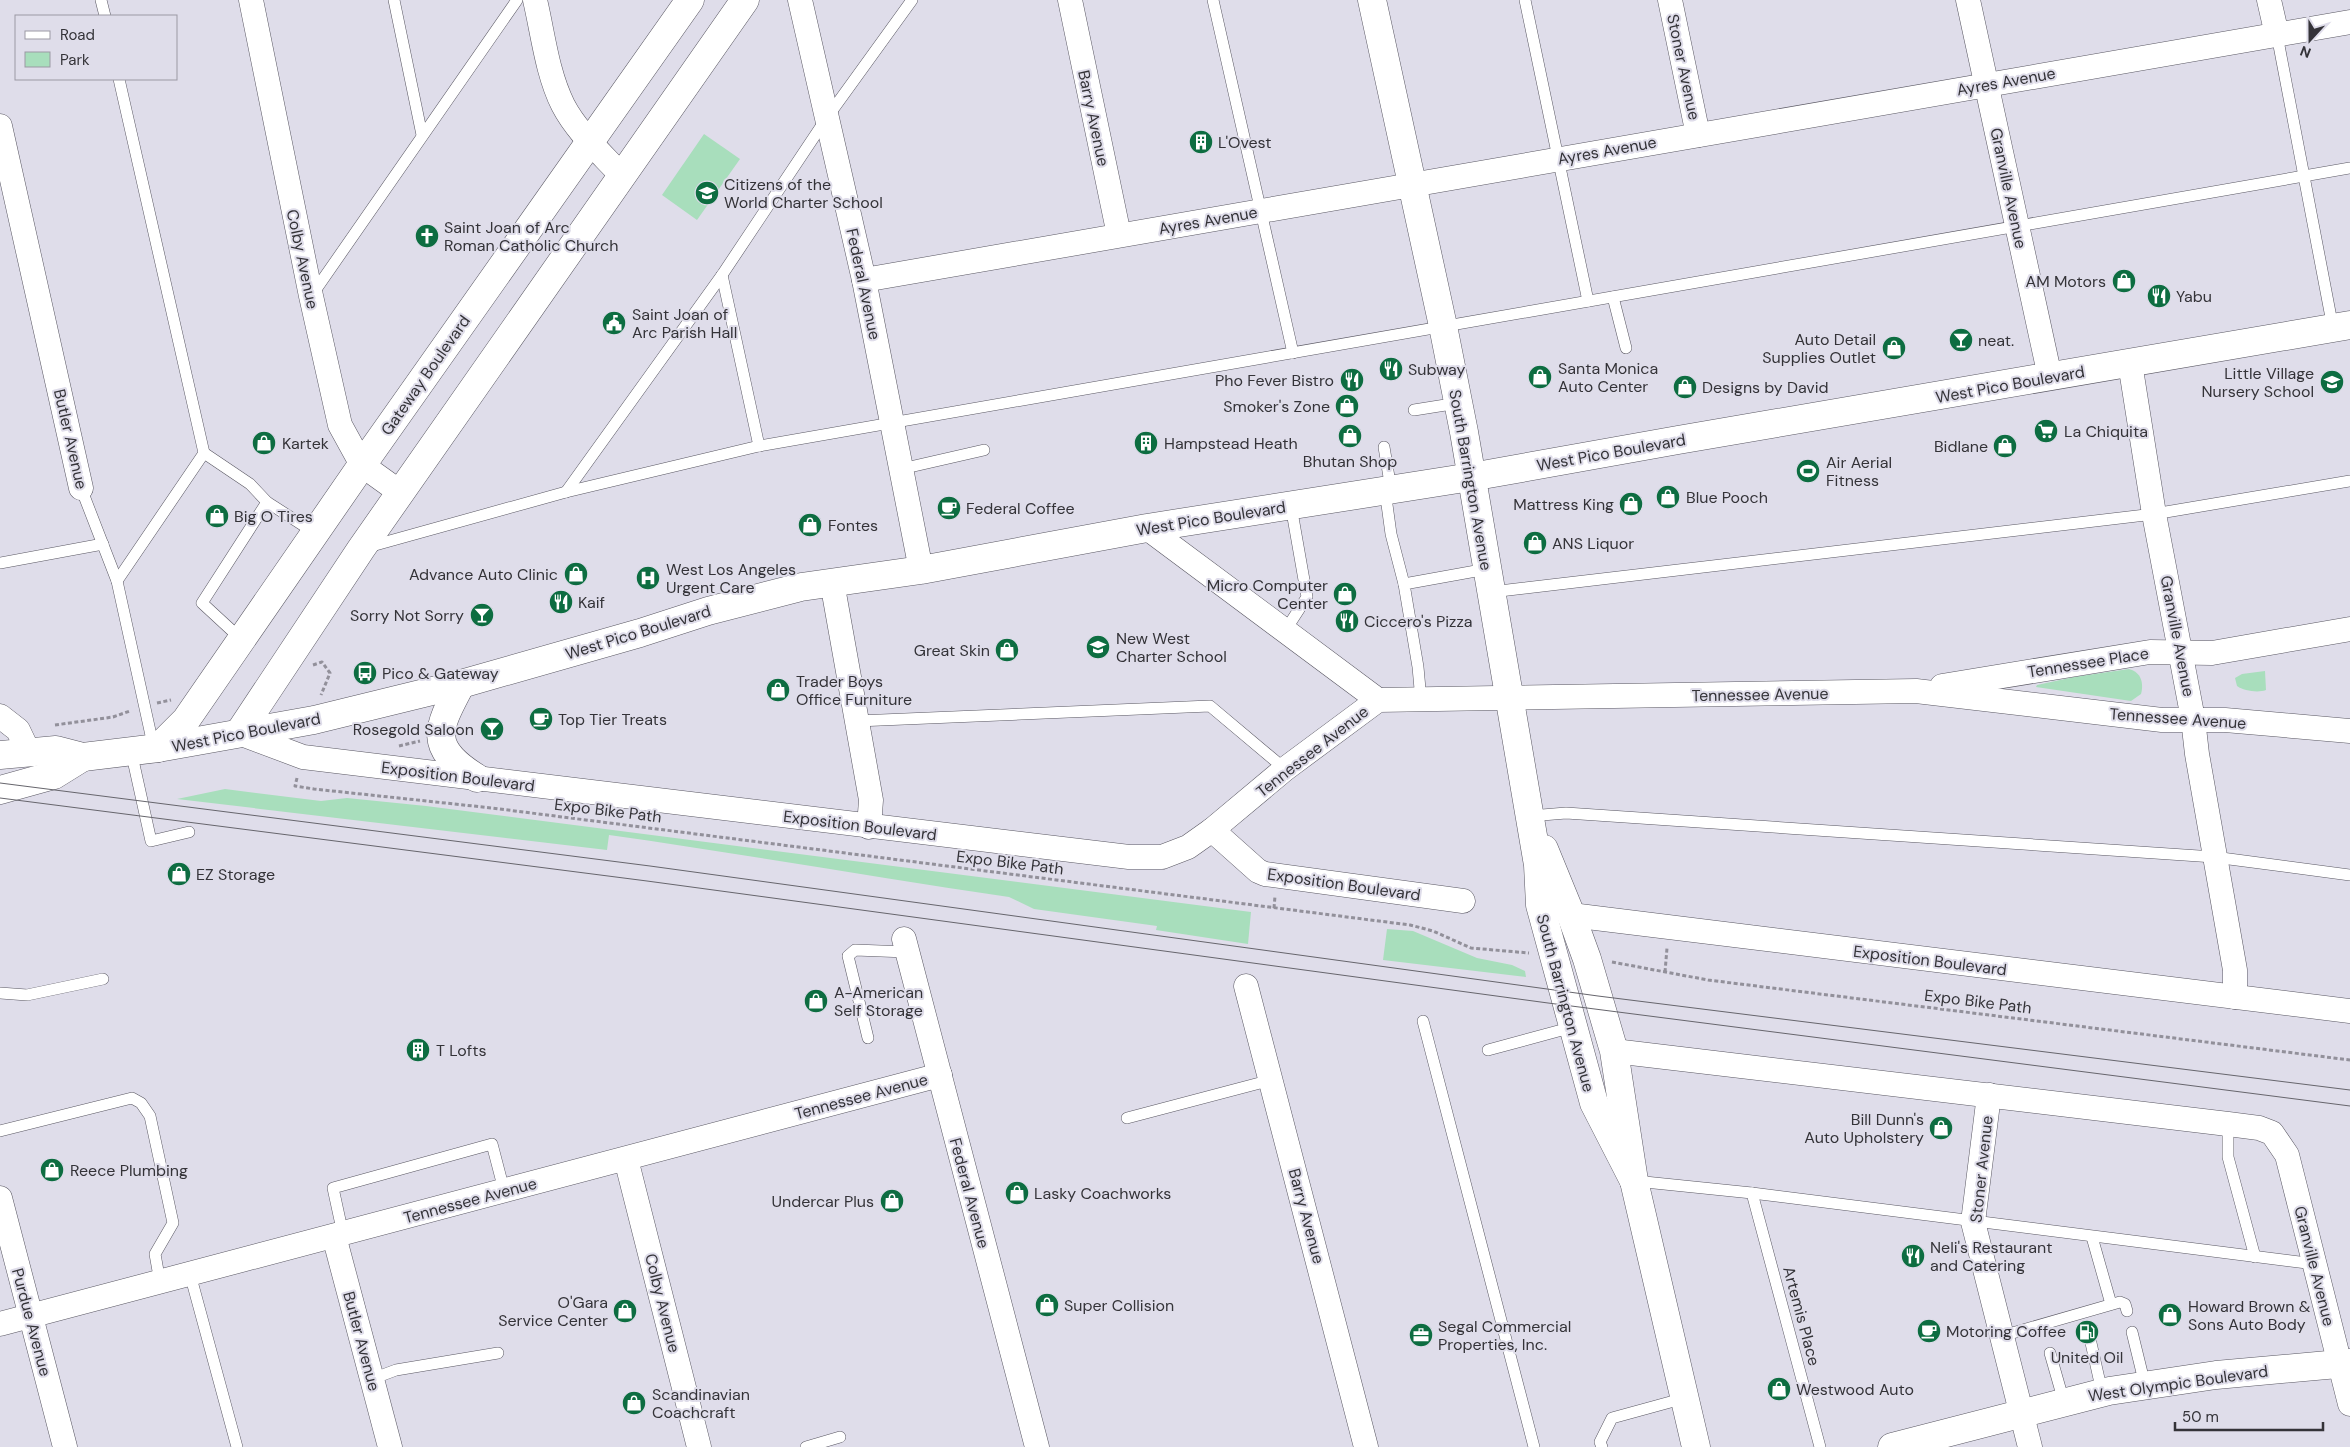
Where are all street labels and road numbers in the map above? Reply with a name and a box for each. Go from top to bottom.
street label: Stoner Avenue [1662,12,1705,122]
street label: Ayres Avenue [1955,62,2057,101]
street label: Barry Avenue [1073,68,1114,168]
street label: Granville Avenue [1985,126,2032,250]
street label: Ayres Avenue [1556,131,1658,170]
street label: Ayres Avenue [1157,201,1259,240]
street label: Colby Avenue [282,207,323,311]
street label: Federal Avenue [841,227,886,342]
street label: Gateway Boulevard [376,311,475,439]
street label: West Pico Boulevard [1934,361,2086,408]
street label: Butler Avenue [49,387,92,491]
street label: South Barrington Avenue [1444,388,1497,572]
street label: West Pico Boulevard [1535,429,1687,476]
street label: West Pico Boulevard [1135,496,1287,541]
street label: Granville Avenue [2155,574,2200,698]
street label: West Pico Boulevard [563,600,713,665]
street label: Tennessee Place [2026,643,2150,682]
street label: Tennessee Avenue [1691,683,1829,706]
street label: Tennessee Avenue [1252,701,1373,802]
street label: Tennessee Avenue [2109,703,2247,734]
street label: West Pico Boulevard [170,708,322,757]
street label: Exposition Boulevard [380,757,536,796]
street label: Expo Bike Path [553,793,663,827]
street label: Exposition Boulevard [782,806,938,845]
street label: Expo Bike Path [955,845,1065,879]
street label: Exposition Boulevard [1266,863,1422,906]
street label: South Barrington Avenue [1532,912,1599,1094]
street label: Exposition Boulevard [1852,941,2008,980]
street label: Expo Bike Path [1923,984,2033,1018]
street label: Tennessee Avenue [792,1069,930,1124]
street label: Stoner Avenue [1965,1114,1998,1224]
street label: Federal Avenue [945,1136,994,1251]
street label: Barry Avenue [1284,1166,1329,1266]
street label: Tennessee Avenue [401,1173,539,1228]
street label: Granville Avenue [2289,1204,2340,1328]
street label: Colby Avenue [640,1251,685,1355]
street label: Artemis Place [1778,1264,1825,1368]
street label: Purdue Avenue [7,1266,56,1378]
street label: Butler Avenue [338,1289,385,1393]
street label: West Olympic Boulevard [2087,1360,2269,1407]

